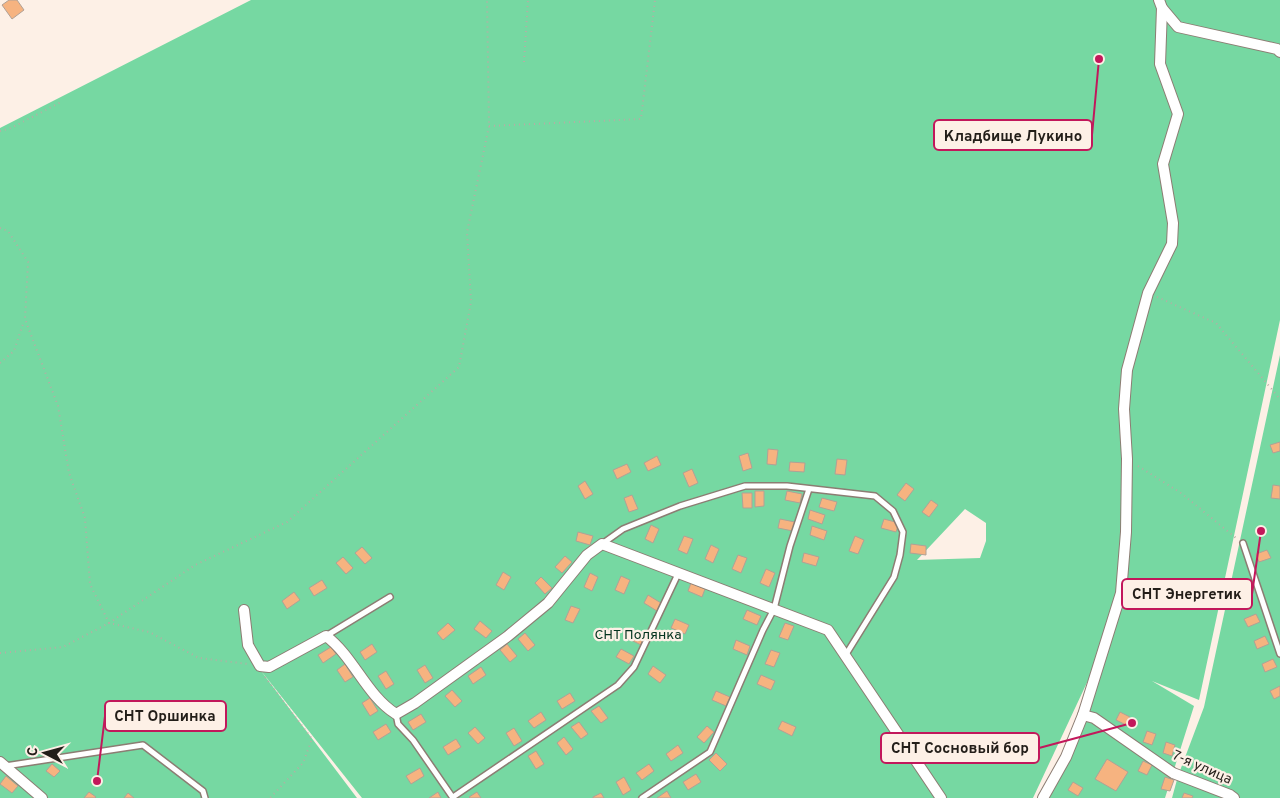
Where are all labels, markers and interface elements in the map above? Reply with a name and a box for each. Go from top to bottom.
callout: Кладбище Лукино [934,120,1092,150]
text: Кладбище Лукино [944,128,1082,147]
callout: СНТ Энергетик [1122,579,1252,609]
text: СНТ Энергетик [1132,586,1242,605]
park label: СНТ Полянка [594,627,682,644]
callout: СНТ Оршинка [105,701,226,731]
text: СНТ Оршинка [114,708,216,727]
north arrow [20,728,70,778]
callout: СНТ Сосновый бор [881,733,1039,763]
text: СНТ Сосновый бор [891,740,1029,759]
text: С [25,746,42,757]
street label: 7-я улица [1170,747,1234,789]

